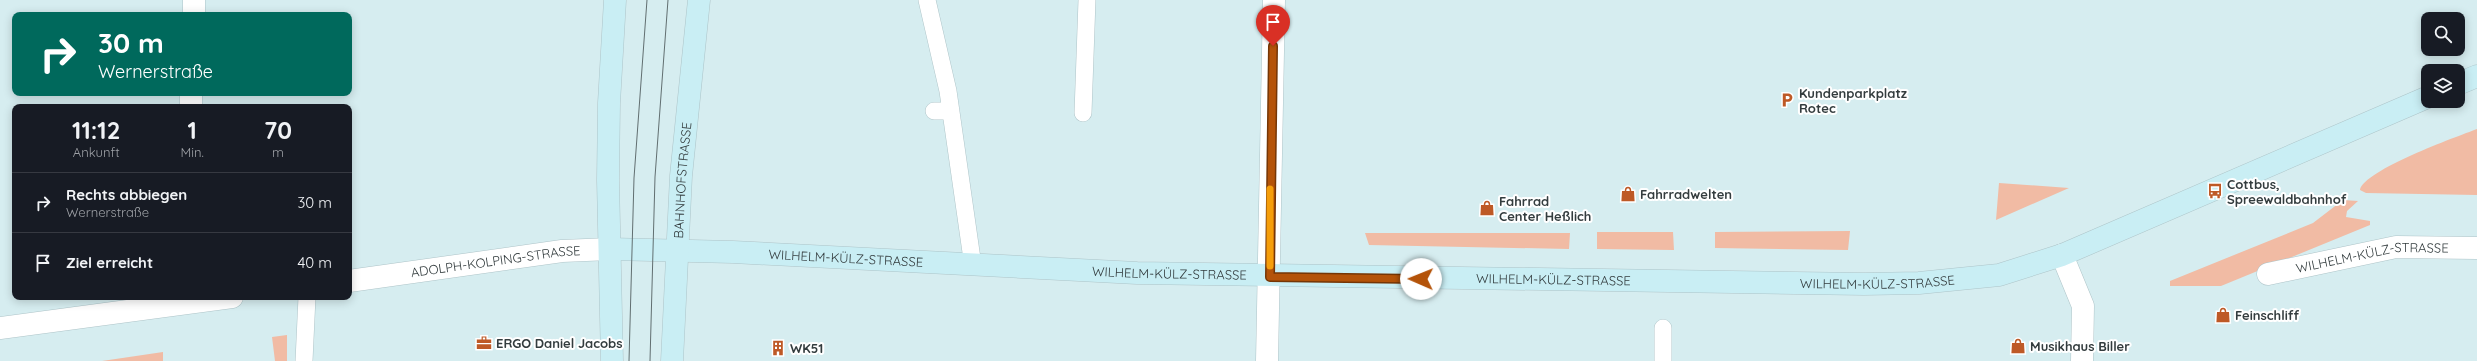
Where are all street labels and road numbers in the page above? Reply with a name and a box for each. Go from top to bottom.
street label: BAHNHOFSTRASSE [670,121,694,239]
street label: WILHELM-KÜLZ-STRASSE [2294,239,2449,276]
street label: ADOLPH-KOLPING-STRASSE [410,242,581,280]
street label: WILHELM-KÜLZ-STRASSE [768,246,924,270]
street label: WILHELM-KÜLZ-STRASSE [1092,263,1247,283]
street label: WILHELM-KÜLZ-STRASSE [1476,270,1631,288]
street label: WILHELM-KÜLZ-STRASSE [1800,271,1955,292]

